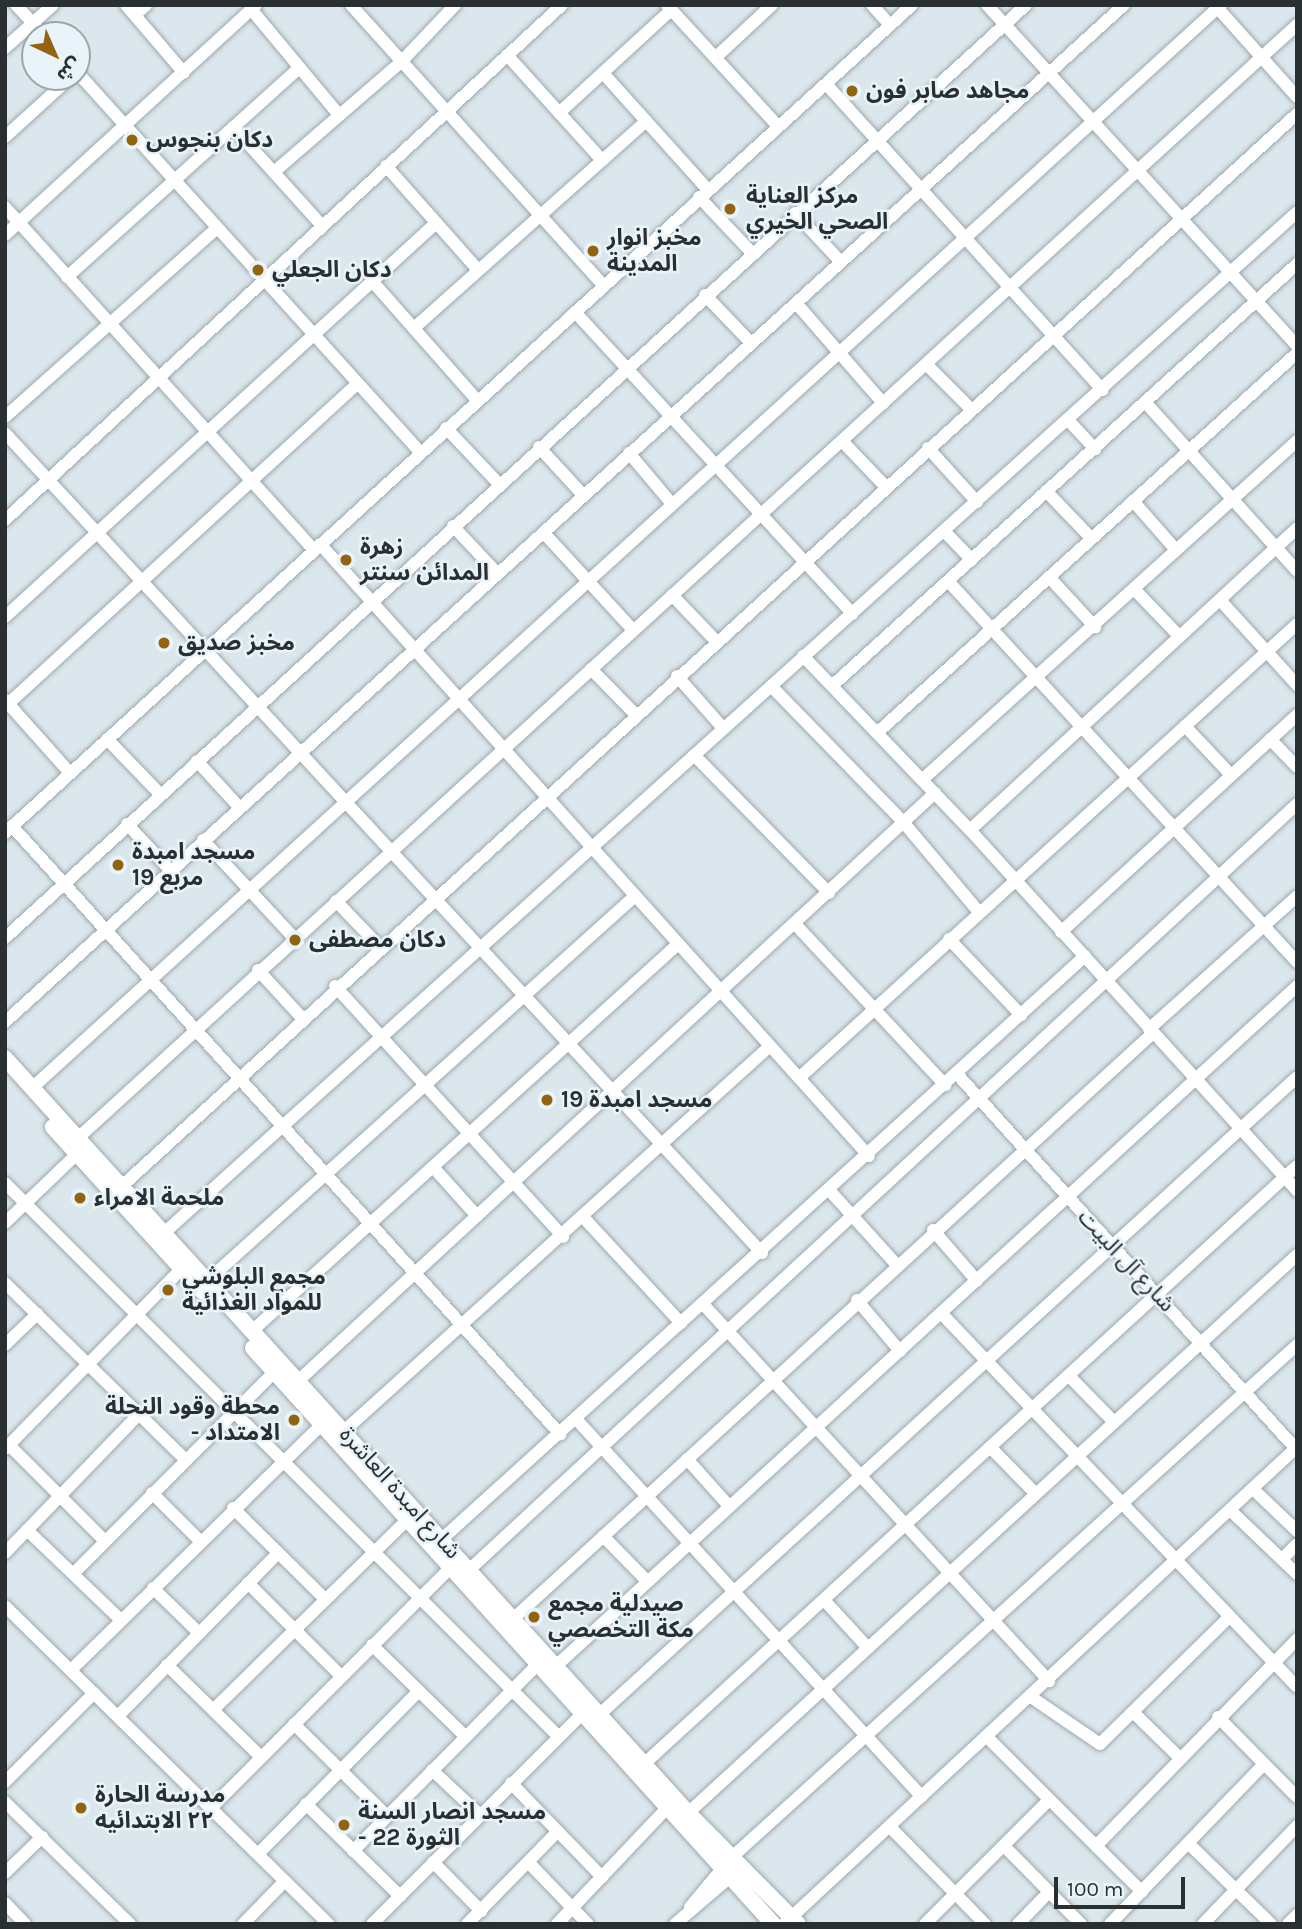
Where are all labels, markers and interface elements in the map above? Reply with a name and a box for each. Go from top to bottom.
north arrow [21,21,91,91]
text: ش [52,53,86,87]
place label: مجاهد صابر فون [866,77,1029,105]
marker: مجاهد صابر فون [844,83,860,99]
place label: دكان بنجوس [146,126,273,154]
marker: دكان بنجوس [124,132,140,148]
place label: مركز العناية الصحي الخيري [746,182,888,236]
marker: مركز العناية الصحي الخيري [720,199,740,219]
place label: مخبز انوار المدينة [607,224,702,278]
marker: مخبز انوار المدينة [585,243,601,259]
place label: دكان الجعلي [272,256,392,284]
marker: دكان الجعلي [250,262,266,278]
place label: زهرة المدائن سنتر [360,533,489,587]
marker: زهرة المدائن سنتر [338,552,354,568]
place label: مخبز صديق [178,629,295,657]
marker: مخبز صديق [156,635,172,651]
place label: مسجد امبدة مربع 19 [132,838,255,892]
marker: مسجد امبدة مربع 19 [110,857,126,873]
place label: دكان مصطفى [309,926,446,954]
marker: دكان مصطفى [287,932,303,948]
place label: مسجد امبدة 19 [561,1086,712,1114]
marker: مسجد امبدة 19 [539,1092,555,1108]
place label: ملحمة الامراء [94,1184,224,1212]
marker: ملحمة الامراء [72,1190,88,1206]
street label: شارع آل البيت [1072,1204,1180,1318]
place label: مجمع البلوشي للمواد الغذائية [182,1263,326,1317]
marker: مجمع البلوشي للمواد الغذائية [160,1282,176,1298]
place label: محطة وقود النحلة - الامتداد [105,1393,280,1447]
marker: محطة وقود النحلة - الامتداد [286,1412,302,1428]
street label: شارع امبدة العاشرة [333,1421,467,1565]
place label: صيدلية مجمع مكة التخصصي [548,1590,694,1644]
marker: صيدلية مجمع مكة التخصصي [526,1609,542,1625]
place label: مدرسة الحارة ٢٢ الابتدائيه [95,1781,225,1835]
place label: مسجد انصار السنة - الثورة 22 [358,1798,546,1852]
marker: مدرسة الحارة ٢٢ الابتدائيه [73,1800,89,1816]
marker: مسجد انصار السنة - الثورة 22 [336,1817,352,1833]
scale bar [1057,1862,1188,1906]
text: 100 m [1067,1877,1124,1901]

